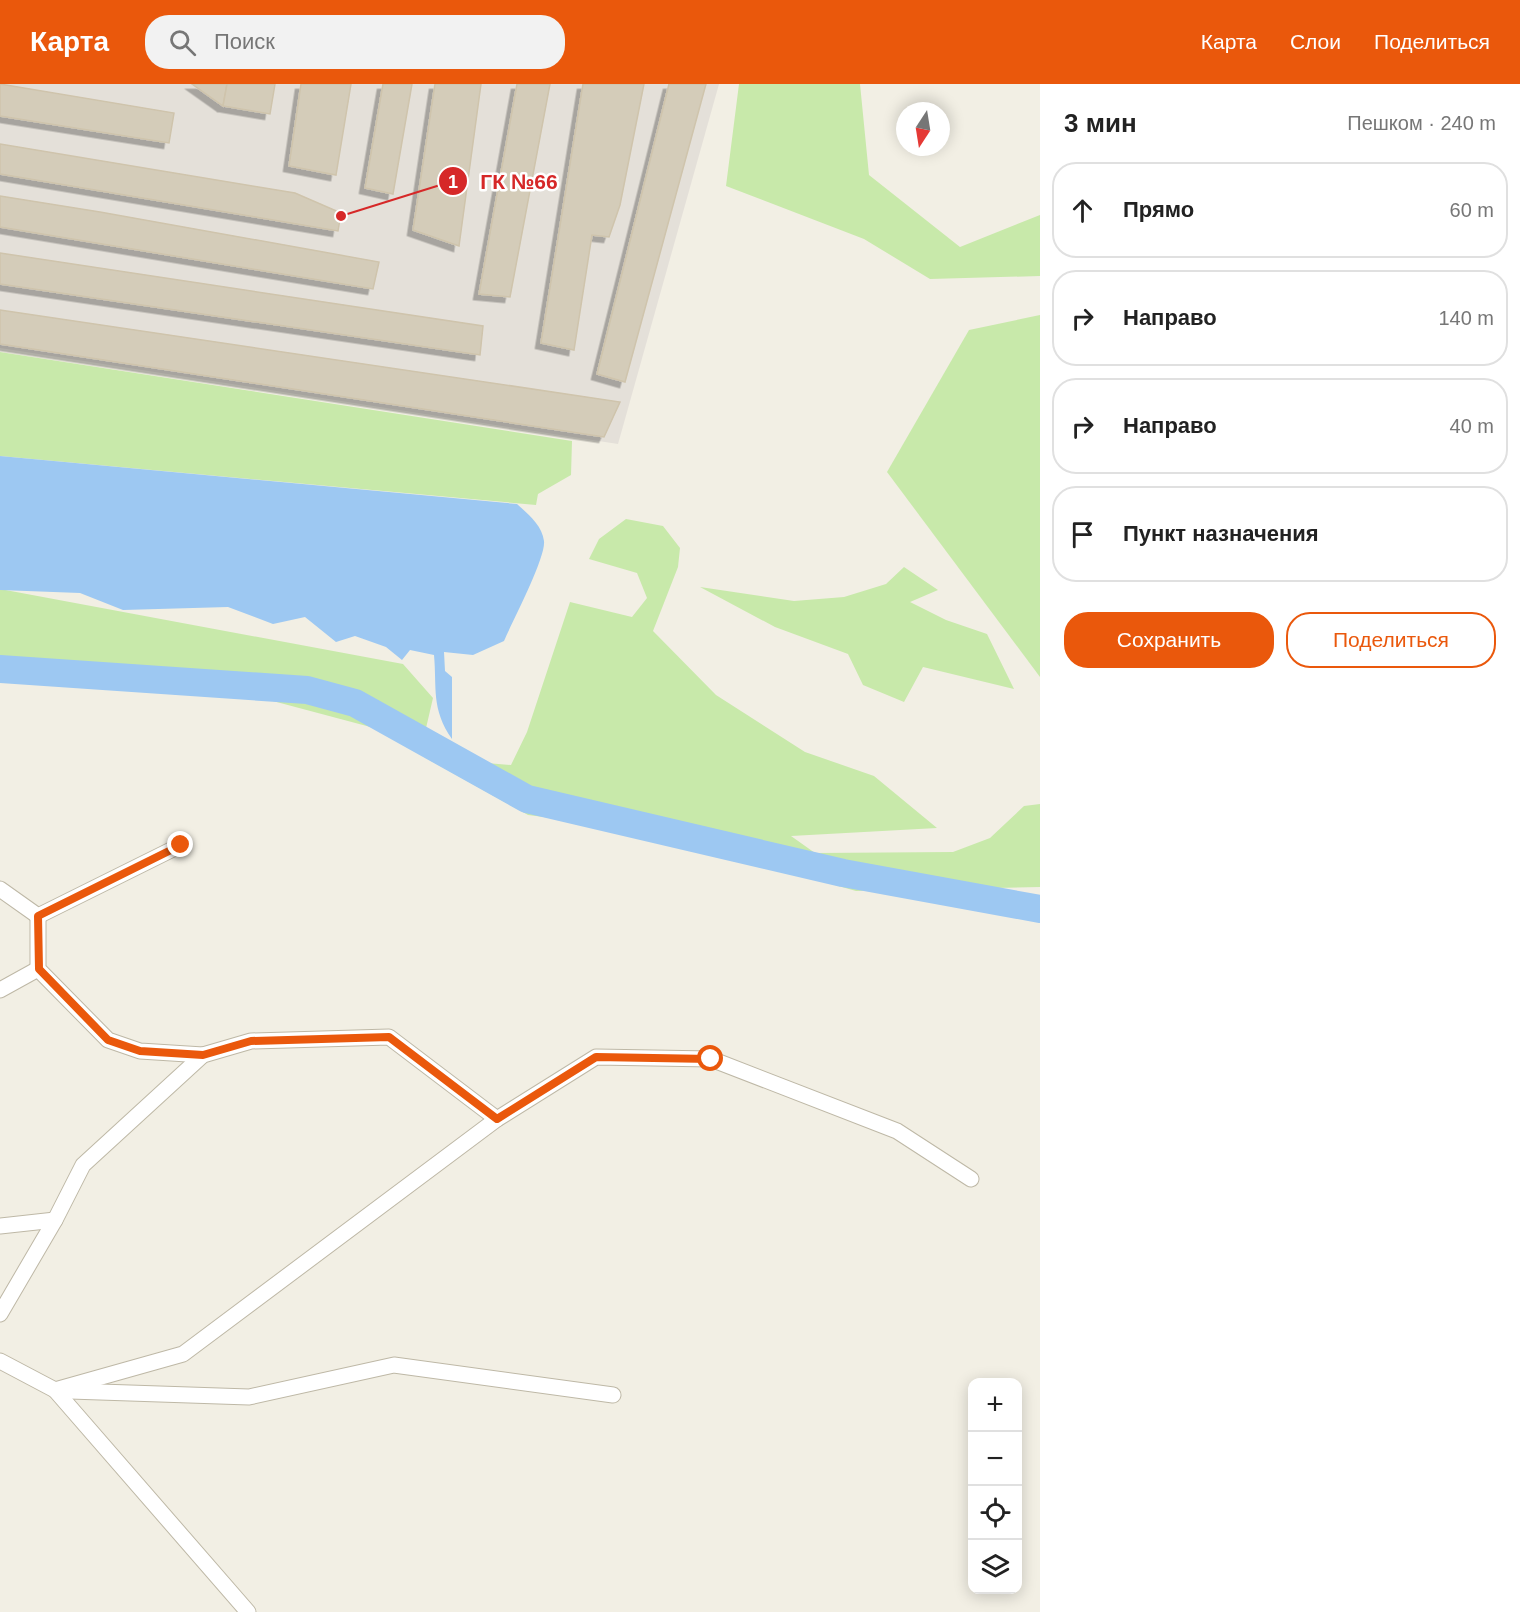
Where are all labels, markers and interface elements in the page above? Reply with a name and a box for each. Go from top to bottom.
search box [145,15,565,69]
text: Карта [30,26,109,57]
icon: search [166,26,199,59]
text: Поиск [214,29,275,54]
text: Карта [1201,30,1257,53]
text: Слои [1290,30,1341,53]
text: Поделиться [1374,30,1490,53]
north arrow [896,102,950,156]
text: 3 мин [1064,108,1137,138]
text: Пешком · 240 m [1347,112,1496,134]
callout: ГК №66 [438,162,569,201]
text: ГК №66 [480,170,558,193]
text: 1 [448,172,458,192]
icon: ahead [1066,194,1099,227]
text: Прямо [1123,197,1194,222]
text: 60 m [1450,199,1494,221]
icon: right [1066,302,1099,335]
text: Направо [1123,305,1217,330]
text: 140 m [1438,307,1494,329]
icon: right [1066,410,1099,443]
text: Направо [1123,413,1217,438]
text: 40 m [1450,415,1494,437]
icon: arrive [1066,518,1099,551]
text: Пункт назначения [1123,521,1319,546]
button: Сохранить [1064,612,1274,668]
button: Поделиться [1286,612,1496,668]
route end [167,831,193,857]
route start [697,1045,723,1071]
map controls [968,1378,1022,1594]
button: + [968,1378,1022,1432]
button: − [968,1432,1022,1486]
button: locate [968,1486,1022,1540]
button: layers [968,1540,1022,1594]

